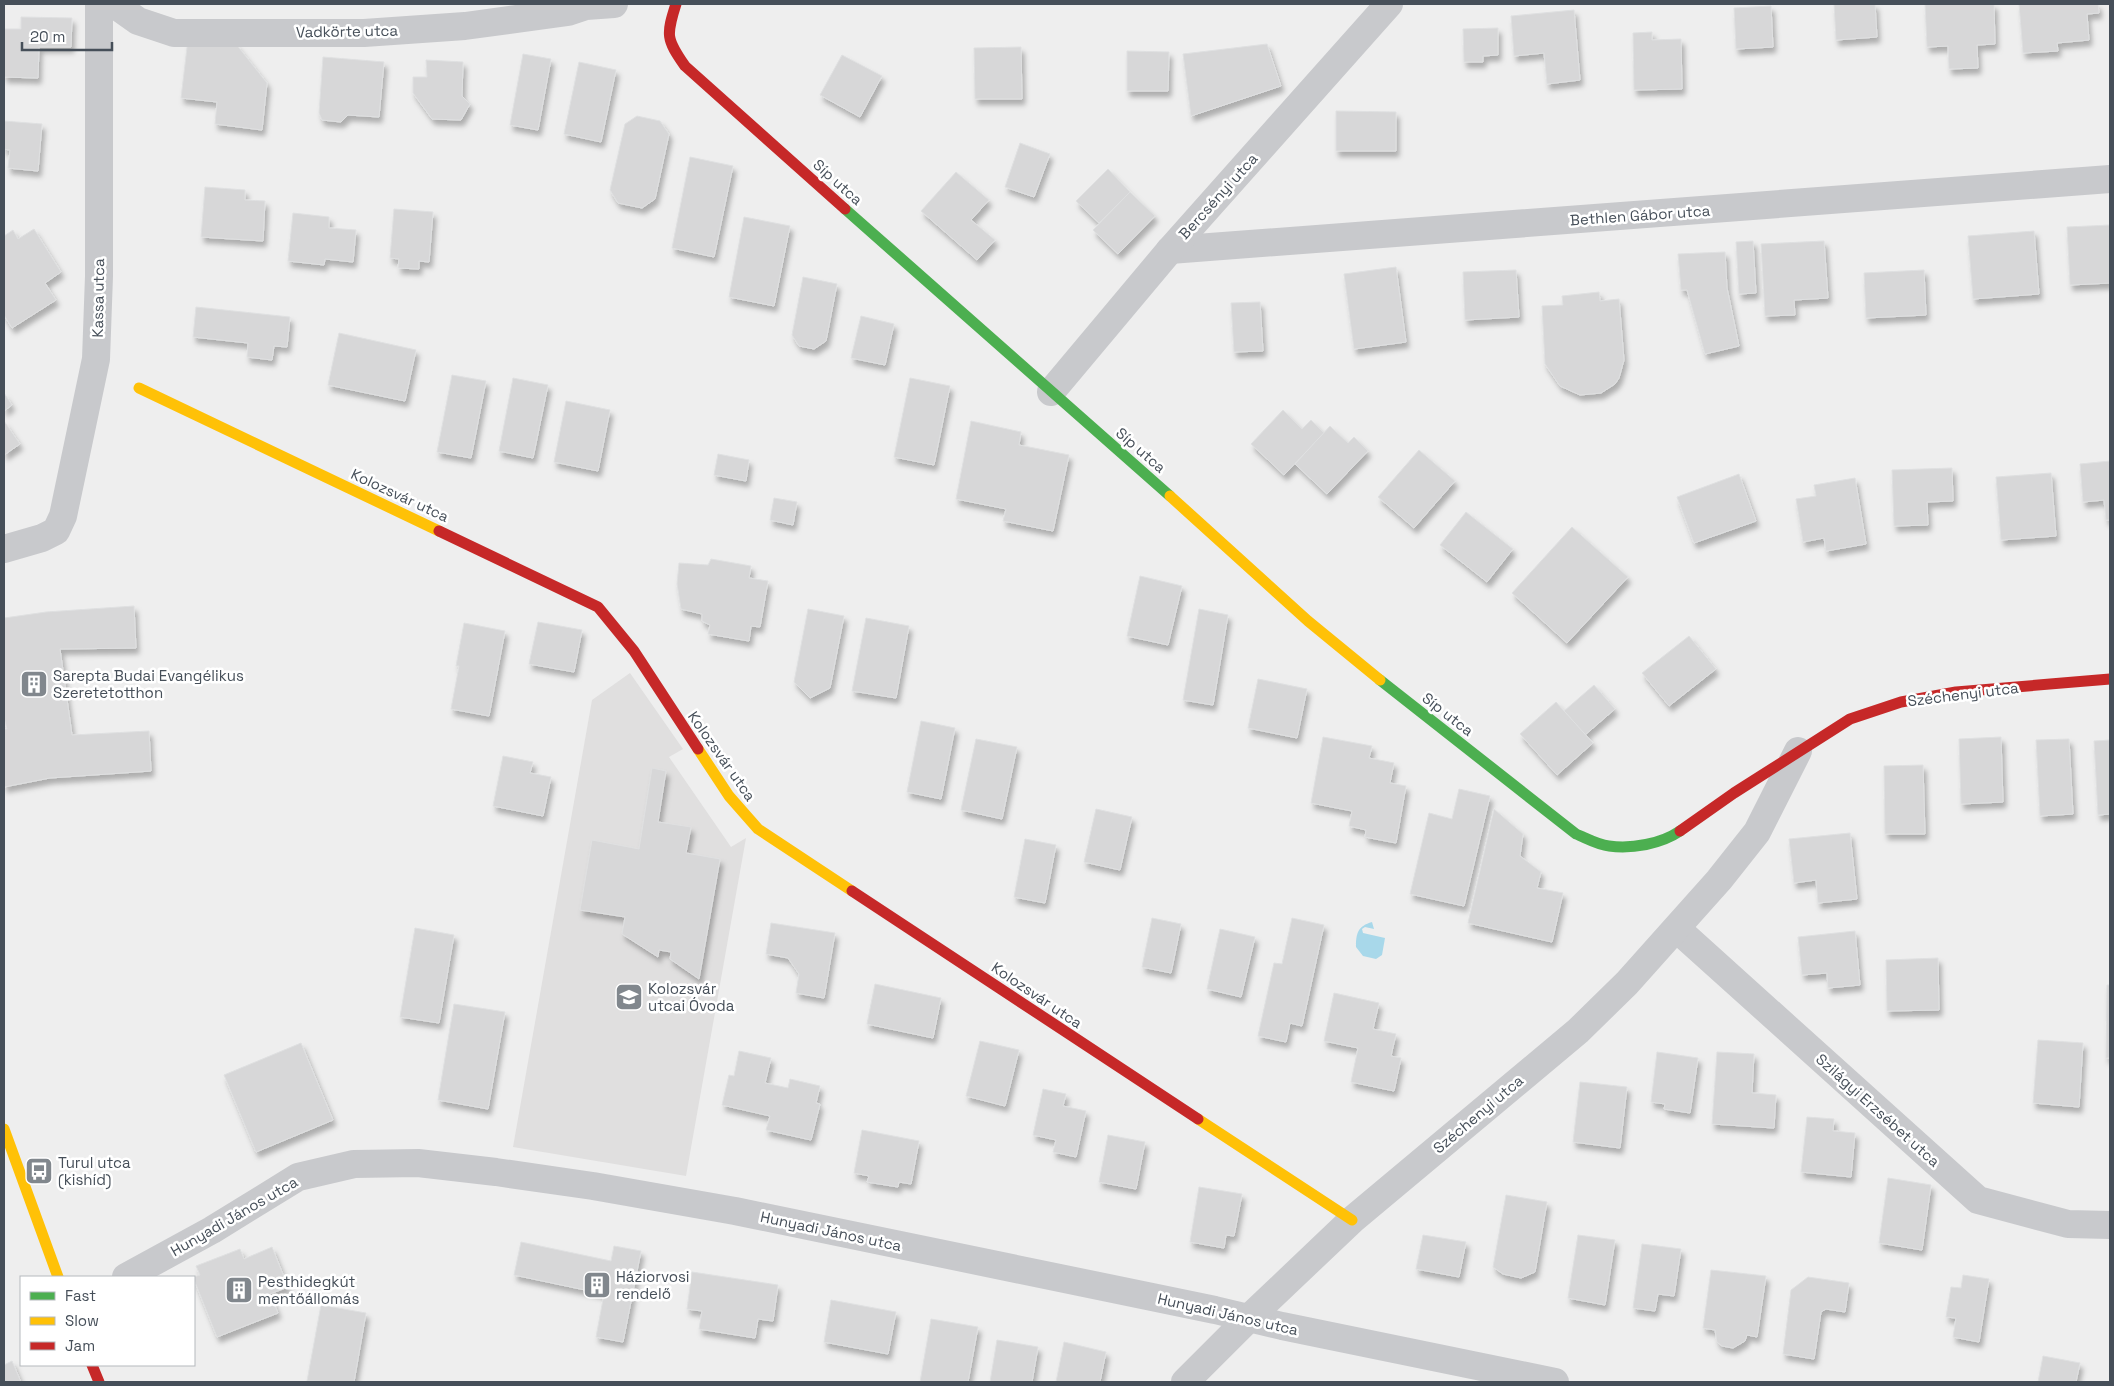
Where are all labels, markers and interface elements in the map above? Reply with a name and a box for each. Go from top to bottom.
scale bar [22,20,112,52]
street label: Vadkörte utca [296,21,399,41]
text: 20 m [30,27,65,46]
street label: Bercsényi utca [1174,149,1262,243]
street label: Síp utca [809,155,867,209]
street label: Bethlen Gábor utca [1569,201,1711,229]
street label: Kassa utca [88,258,108,338]
street label: Síp utca [1112,423,1170,477]
street label: Kolozsvár utca [348,464,452,526]
place label: Sarepta Budai Evangélikus Szeretetotthon [53,666,244,702]
building icon: Sarepta Budai Evangélikus Szeretetotthon [19,669,49,699]
street label: Széchenyi utca [1906,678,2020,710]
street label: Síp utca [1419,688,1478,740]
street label: Kolozsvár utca [684,707,760,805]
street label: Kolozsvár utca [988,958,1086,1033]
place label: Kolozsvár utcai Óvoda [648,979,735,1015]
school or university icon: Kolozsvár utcai Óvoda [614,982,644,1012]
street label: Szilágyi Erzsébet utca [1812,1049,1944,1171]
street label: Széchenyi utca [1429,1071,1527,1157]
place label: Turul utca (kishíd) [58,1153,131,1190]
bus stop icon: Turul utca (kishíd) [24,1156,54,1186]
street label: Hunyadi János utca [167,1172,301,1260]
street label: Hunyadi János utca [759,1207,904,1255]
place label: Háziorvosi rendelő [616,1267,690,1303]
building icon: Háziorvosi rendelő [582,1270,612,1300]
place label: Pesthidegkút mentőállomás [258,1272,359,1308]
building icon: Pesthidegkút mentőállomás [224,1275,254,1305]
legend [20,1276,195,1366]
text: Fast [65,1286,96,1305]
street label: Hunyadi János utca [1156,1289,1300,1340]
text: Slow [65,1311,99,1330]
text: Jam [65,1336,95,1355]

